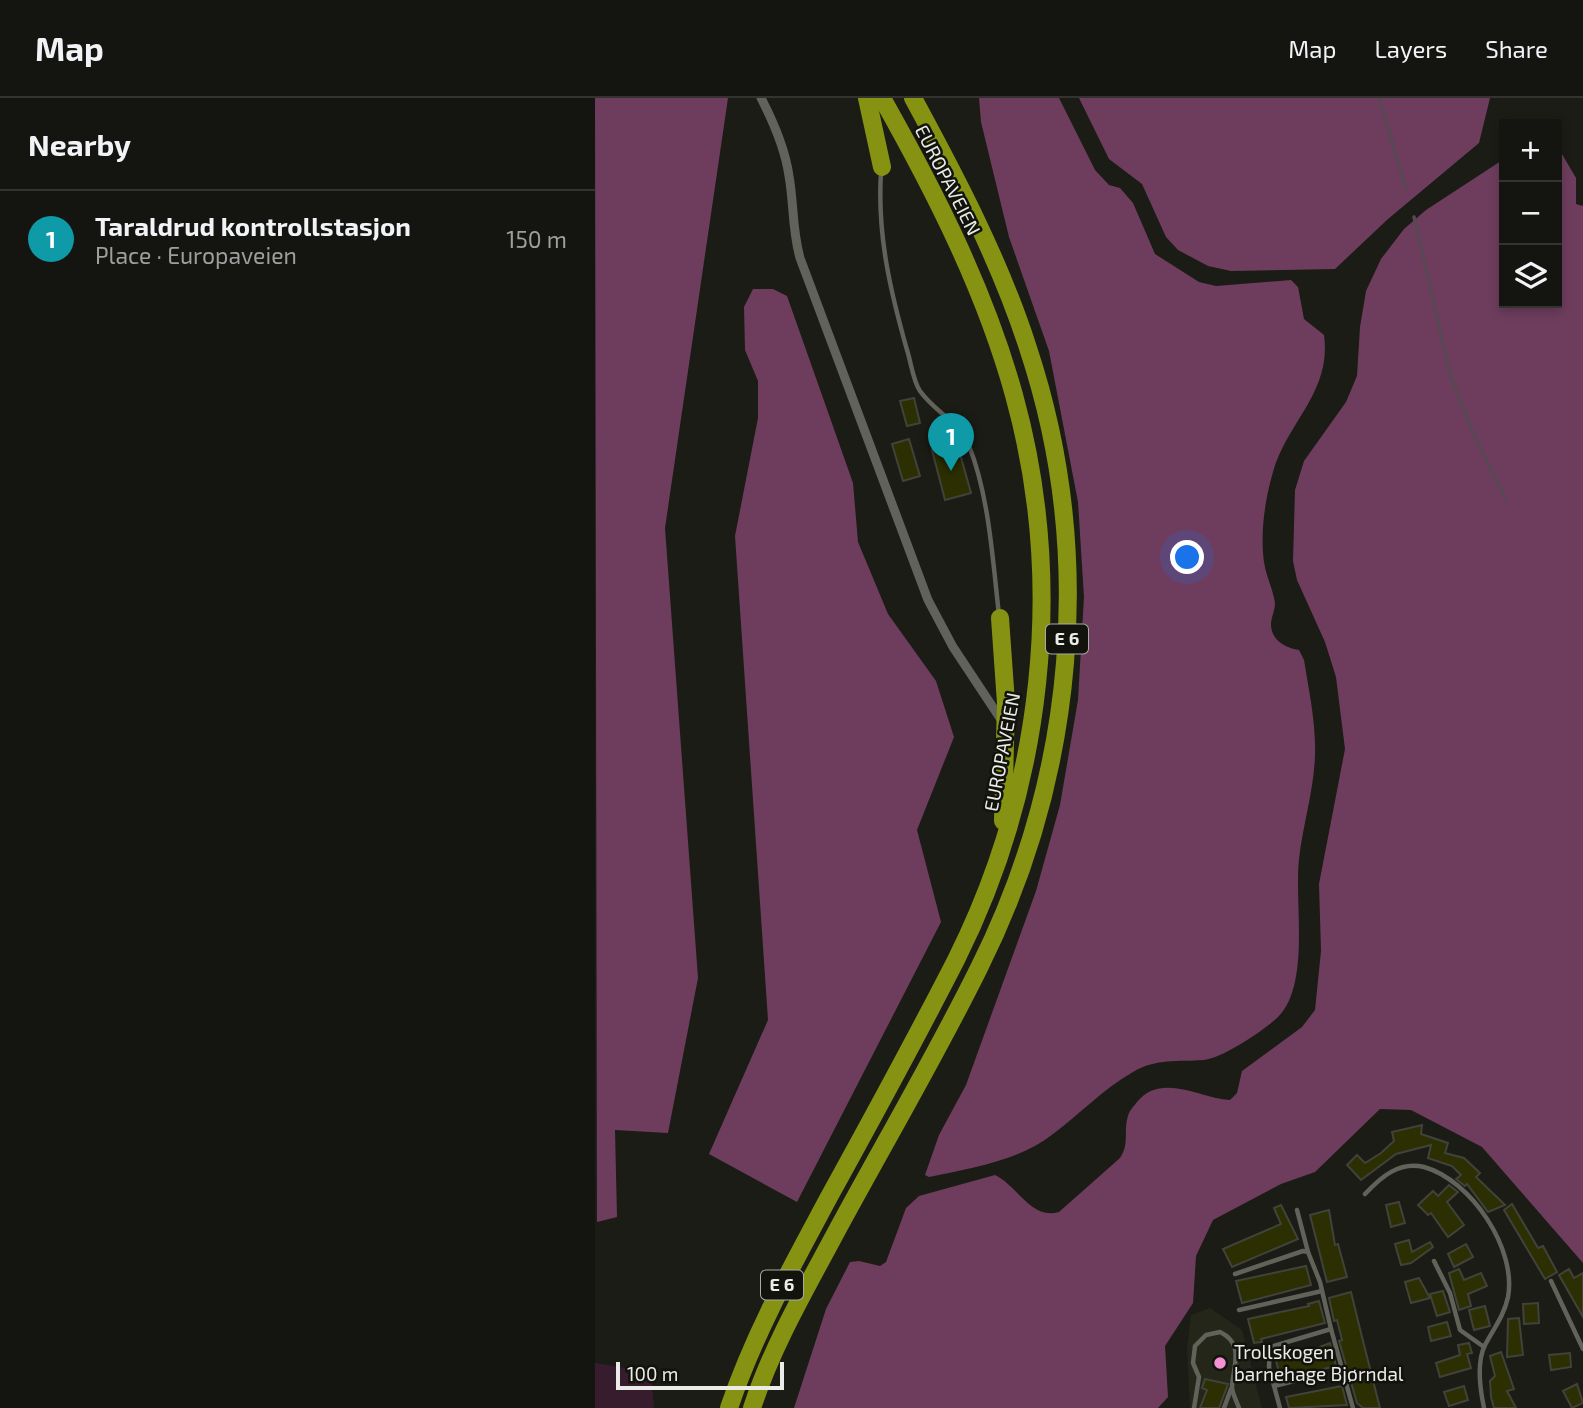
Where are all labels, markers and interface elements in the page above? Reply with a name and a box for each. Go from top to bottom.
text: Map [35,28,104,68]
text: Map [1288,34,1336,63]
text: Layers [1374,34,1447,63]
text: Share [1485,34,1548,63]
map controls [1499,119,1562,308]
button: + [1499,119,1562,182]
street label: EUROPAVEIEN [911,121,986,239]
text: Nearby [28,126,131,162]
button: − [1499,182,1562,245]
text: Taraldrud kontrollstasjon [95,210,411,241]
text: 1 [46,225,56,253]
text: 150 m [506,225,567,253]
text: Place · Europaveien [95,241,297,269]
button: layers [1499,245,1562,308]
pin: 1 [928,413,974,471]
your location [1170,540,1204,574]
road number: E 6 [1046,624,1088,654]
street label: EUROPAVEIEN [979,690,1024,813]
road number: E 6 [761,1270,803,1300]
place label: Trollskogen barnehage Bjørndal [1234,1340,1404,1385]
marker: Trollskogen barnehage Bjørndal [1212,1355,1228,1371]
scale bar [616,1359,784,1391]
text: 100 m [627,1362,678,1385]

